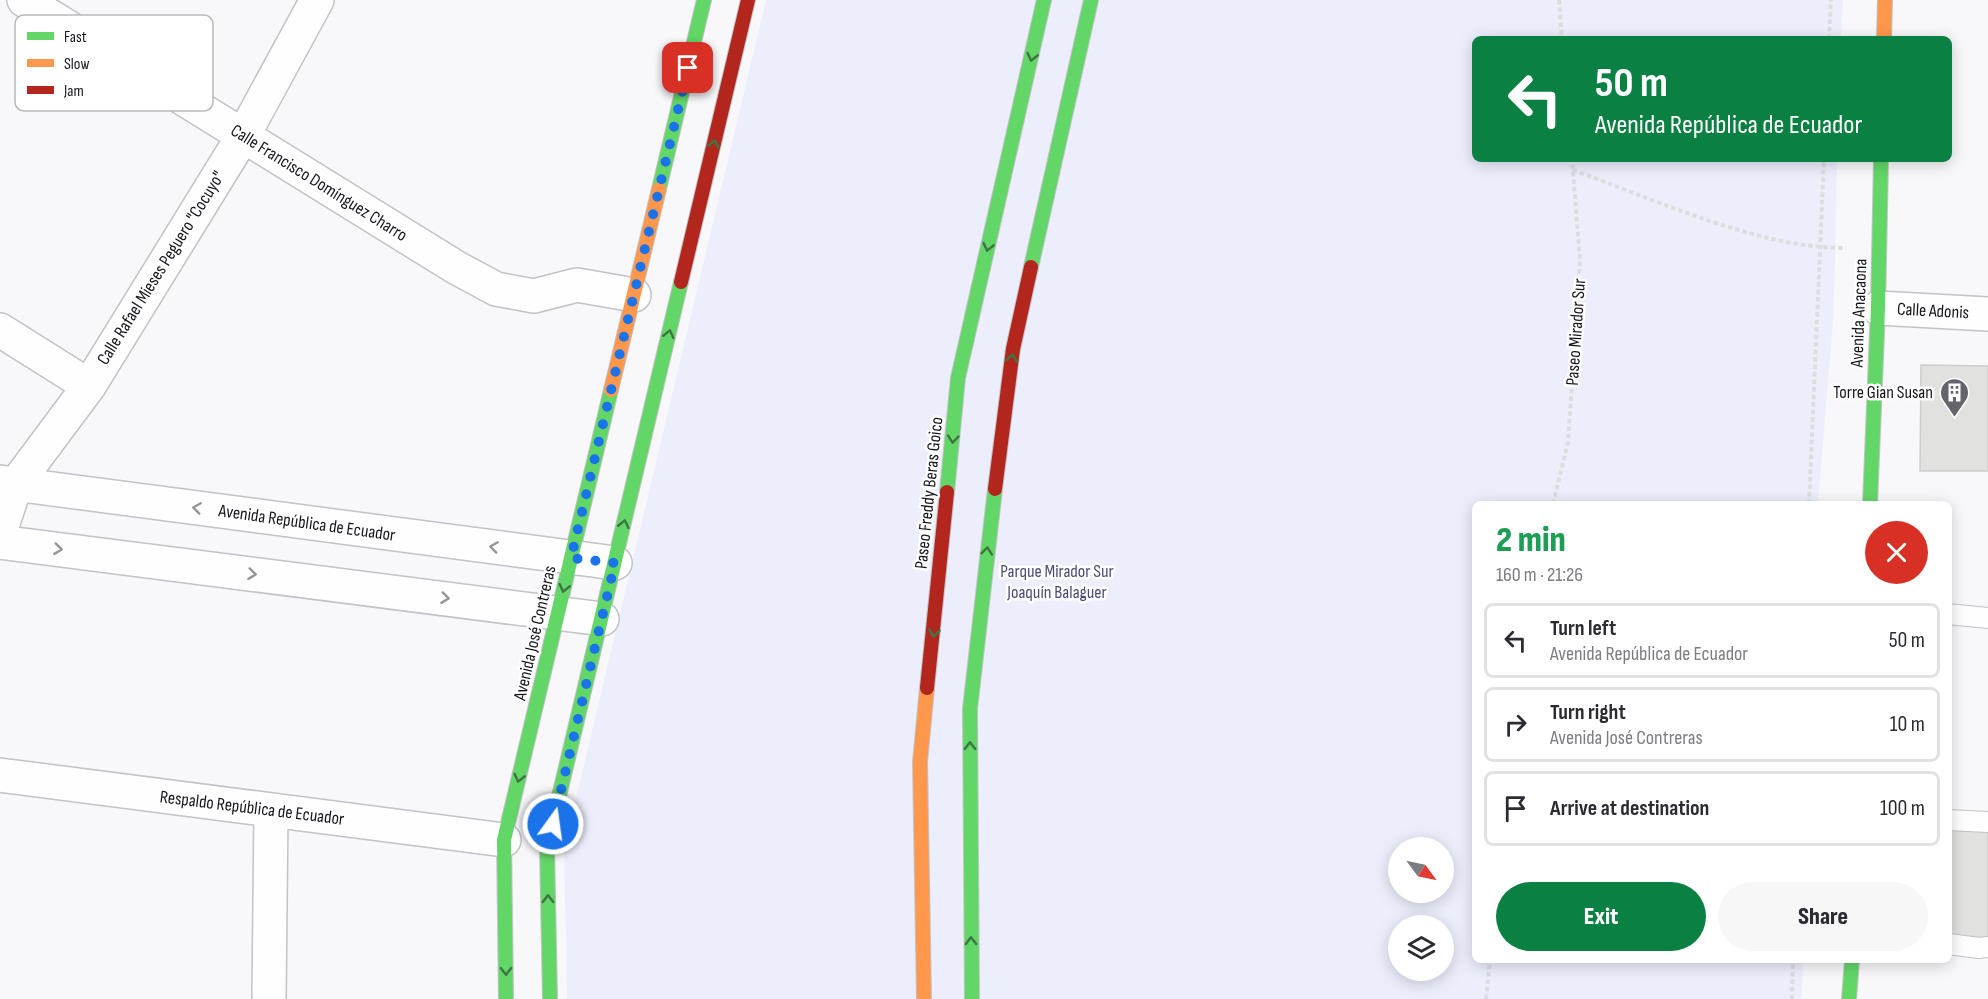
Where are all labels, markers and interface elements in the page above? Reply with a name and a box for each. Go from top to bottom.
legend [15,15,213,111]
text: Fast [64,28,87,47]
pin [662,42,713,93]
icon: arrive [671,51,704,84]
one-way arrow [1026,52,1039,62]
text: Slow [64,55,89,74]
text: 50 m [1595,58,1668,109]
icon: left [1496,60,1574,138]
text: Jam [63,82,84,101]
text: Avenida República de Ecuador [1595,109,1862,141]
street label: Calle Francisco Domínguez Charro [227,120,411,246]
one-way arrow [706,139,719,149]
street label: Calle Rafael Mieses Peguero "Cocuyo" [93,167,229,369]
one-way arrow [983,242,996,252]
street label: Avenida Anacaona [1847,258,1871,369]
street label: Paseo Mirador Sur [1562,278,1590,386]
street label: Calle Adonis [1896,299,1970,323]
one-way arrow [661,329,674,339]
one-way arrow [1006,354,1018,363]
building icon: Torre Gian Susan [1938,376,1970,418]
place label: Torre Gian Susan [1833,382,1933,403]
street label: Paseo Freddy Beras Goico [911,416,947,570]
one-way arrow [947,434,960,443]
street label: Avenida República de Ecuador [216,500,397,546]
one-way arrow [192,502,202,515]
one-way arrow [617,519,630,529]
text: 2 min [1496,519,1566,562]
button: close [1865,521,1928,584]
one-way arrow [490,542,499,554]
one-way arrow [53,543,63,555]
one-way arrow [980,547,993,556]
park label: Parque Mirador Sur Joaquín Balaguer [1000,561,1114,603]
text: 160 m · 21:26 [1496,563,1583,587]
street label: Avenida José Contreras [509,564,561,703]
one-way arrow [247,567,256,580]
one-way arrow [559,583,572,593]
one-way arrow [440,592,450,604]
text: Turn left [1550,615,1616,642]
icon: left [1499,624,1532,657]
text: 50 m [1889,627,1925,654]
one-way arrow [928,628,941,637]
text: Avenida República de Ecuador [1550,642,1748,666]
text: Turn right [1550,699,1626,726]
icon: right [1499,708,1532,741]
text: 10 m [1890,711,1925,738]
text: Avenida José Contreras [1550,726,1703,750]
one-way arrow [964,741,976,750]
one-way arrow [514,773,527,783]
street label: Respaldo República de Ecuador [159,786,345,830]
position arrow [521,792,585,856]
icon: arrive [1499,792,1532,825]
text: Arrive at destination [1550,795,1709,822]
text: 100 m [1880,795,1925,822]
north arrow [1388,837,1454,903]
map controls [1388,837,1454,981]
button: Exit [1496,882,1706,951]
button: Share [1718,882,1928,951]
one-way arrow [542,894,554,903]
button: layers [1388,915,1454,981]
one-way arrow [965,936,977,945]
one-way arrow [500,967,512,976]

